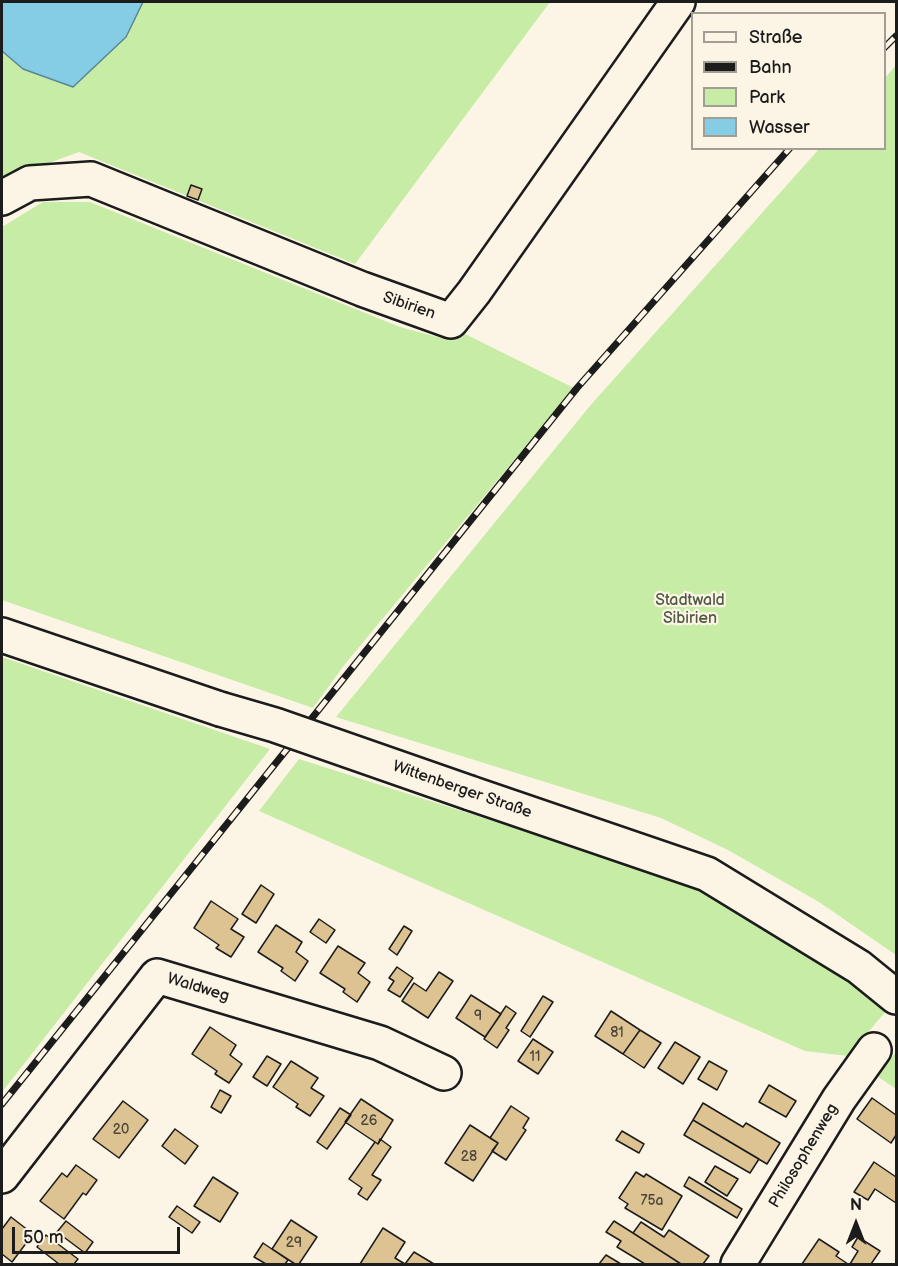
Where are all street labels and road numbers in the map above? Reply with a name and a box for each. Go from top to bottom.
street label: Sibirien [380,288,438,324]
street label: Wittenberger Straße [390,757,534,823]
street label: Waldweg [165,969,231,1007]
street label: Philosophenweg [765,1100,843,1212]

